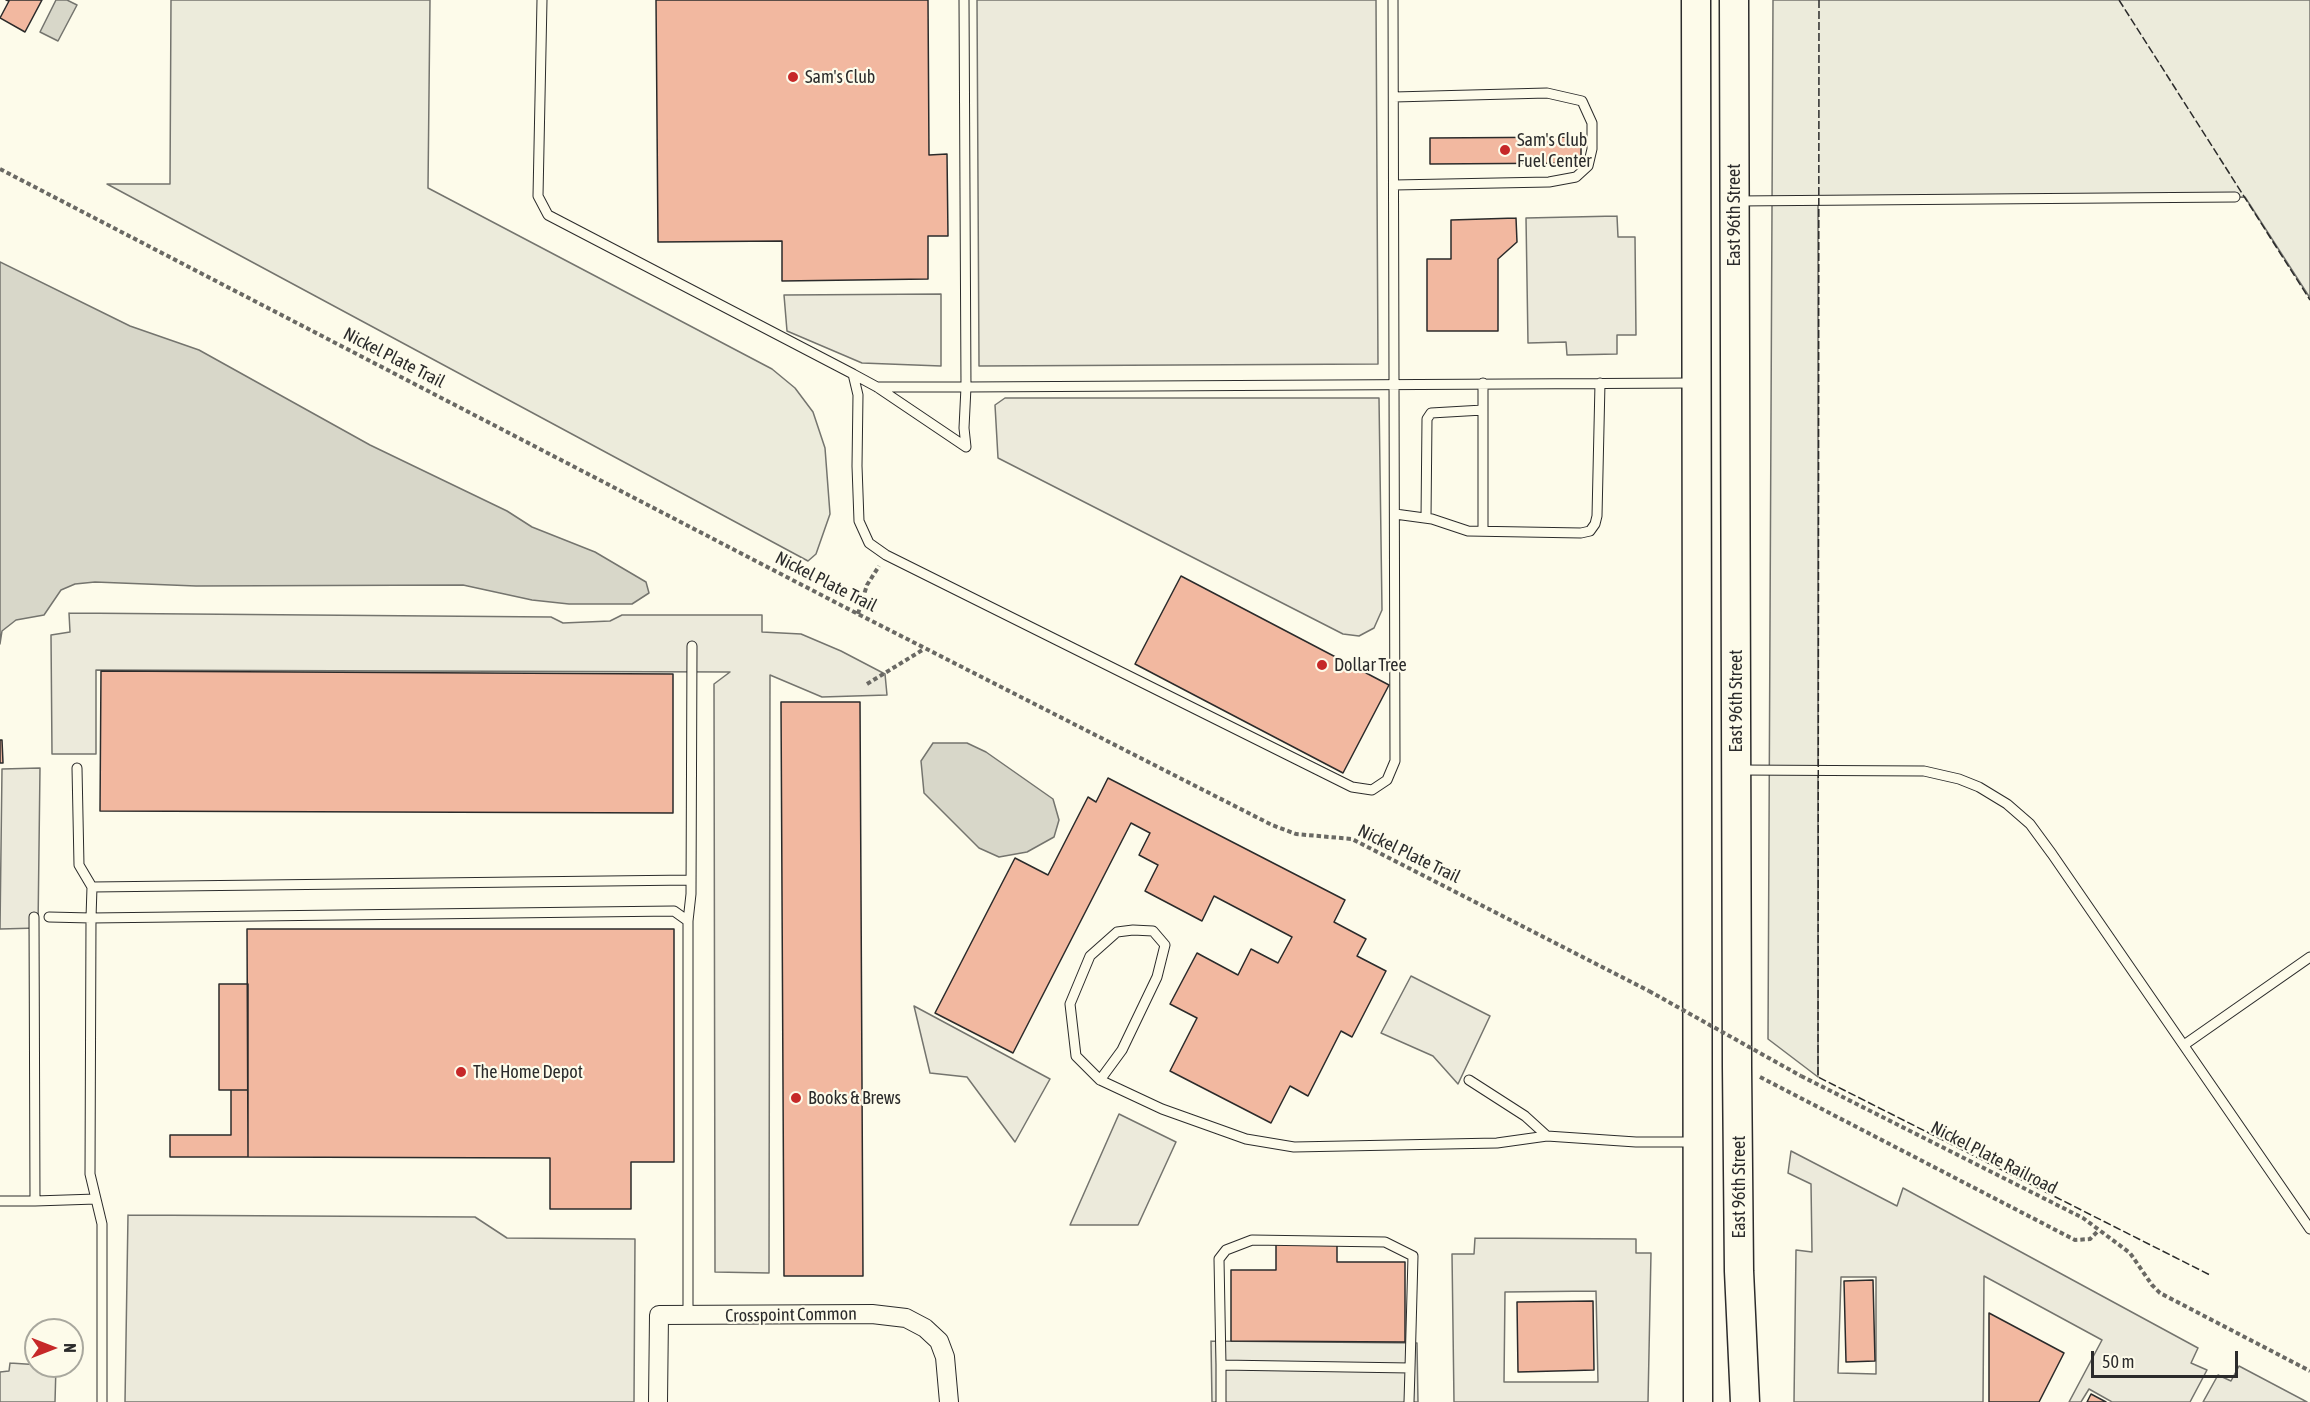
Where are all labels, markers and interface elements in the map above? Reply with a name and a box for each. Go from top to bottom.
place label: Sam's Club [805,66,875,88]
marker: Sam's Club [786,70,800,84]
place label: Sam's Club Fuel Center [1517,129,1592,172]
marker: Sam's Club Fuel Center [1498,143,1512,157]
street label: East 96th Street [1723,164,1745,266]
street label: Nickel Plate Trail [340,323,448,393]
street label: Nickel Plate Trail [772,547,880,617]
street label: East 96th Street [1725,650,1747,752]
place label: Dollar Tree [1334,654,1407,676]
marker: Dollar Tree [1315,658,1329,672]
street label: Nickel Plate Trail [1354,820,1464,888]
place label: The Home Depot [473,1061,583,1083]
marker: The Home Depot [454,1065,468,1079]
place label: Books & Brews [808,1087,901,1109]
marker: Books & Brews [789,1091,803,1105]
street label: Nickel Plate Railroad [1927,1117,2061,1199]
street label: East 96th Street [1728,1136,1750,1238]
street label: Crosspoint Common [725,1303,857,1327]
north arrow [24,1318,84,1378]
scale bar [2094,1339,2241,1377]
text: N [61,1343,79,1353]
text: 50 m [2102,1351,2134,1372]

